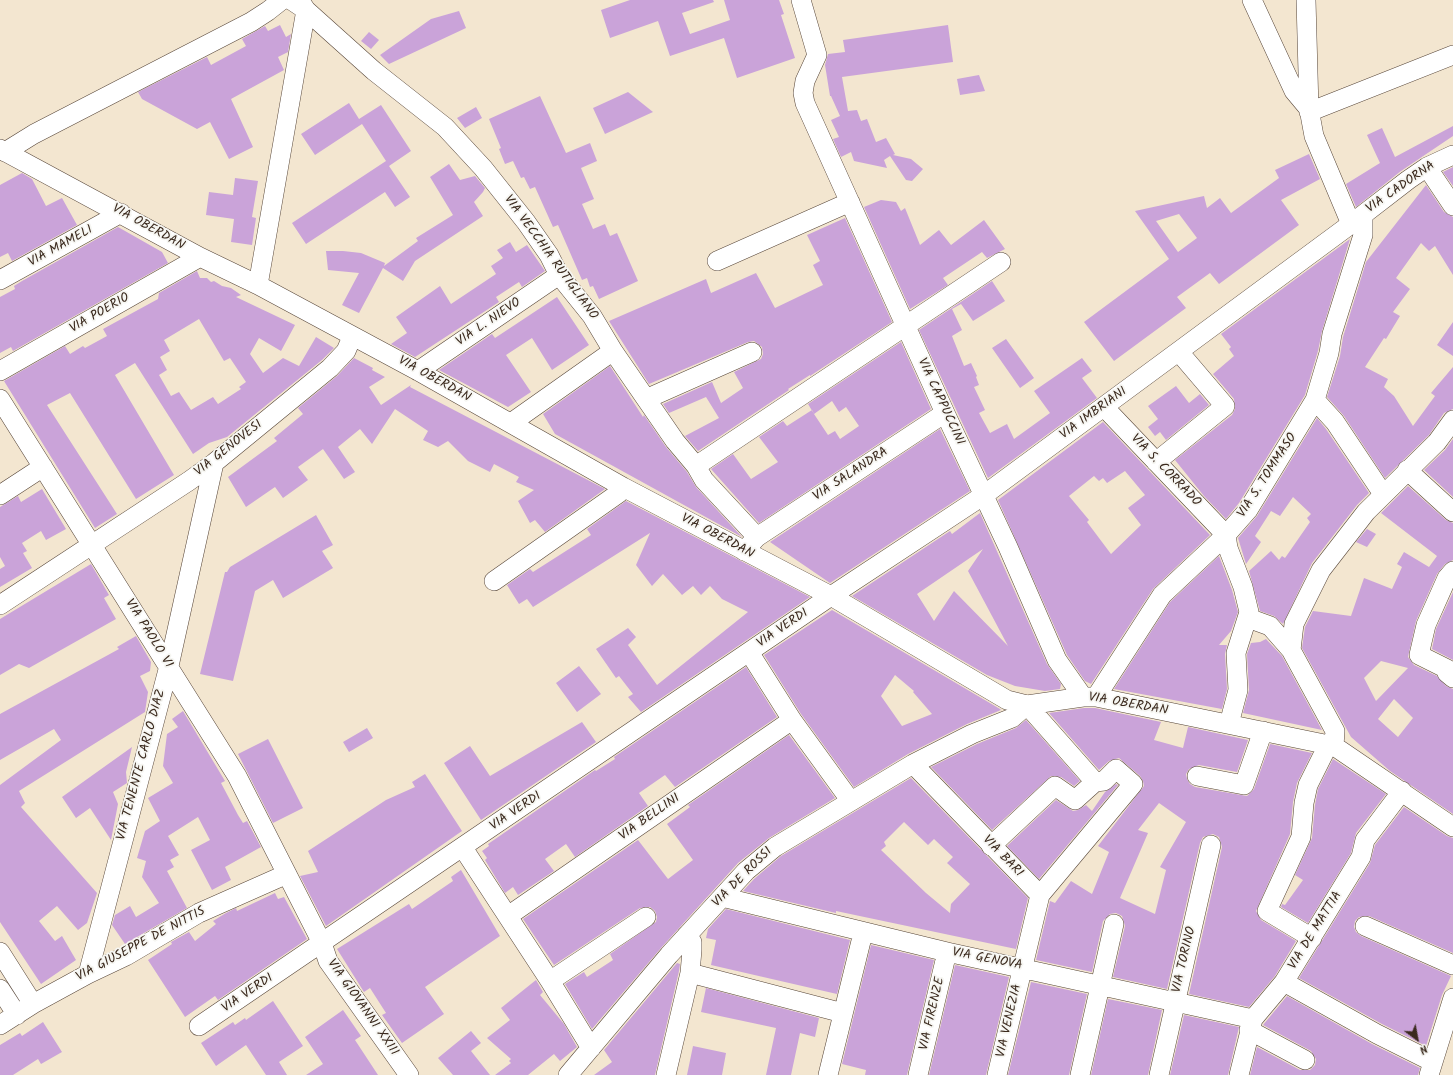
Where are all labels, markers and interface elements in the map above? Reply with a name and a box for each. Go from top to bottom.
street label: VIA CADORNA [1364,159,1438,217]
street label: VIA VECCHIA RUTIGLIANO [500,193,600,323]
street label: VIA OBERDAN [109,202,187,254]
street label: VIA MAMELI [26,223,96,271]
street label: VIA POERIO [67,291,133,337]
street label: VIA L. NIEVO [454,296,524,350]
street label: VIA OBERDAN [395,354,473,406]
street label: VIA CAPPUCCINI [913,356,967,448]
street label: VIA IMBRIANI [1057,384,1131,444]
street label: VIA GENOVESI [192,418,266,480]
street label: VIA S. TOMMASO [1235,431,1301,521]
street label: VIA S. CORRADO [1127,432,1203,510]
street label: VIA SALANDRA [810,445,892,505]
street label: VIA OBERDAN [678,511,756,563]
street label: VIA PAOLO VI [121,597,175,671]
street label: VIA VERDI [754,606,812,652]
street label: VIA TENENTE CARLO DIAZ [114,688,170,842]
street label: VIA OBERDAN [1087,690,1169,720]
street label: VIA VERDI [487,789,545,835]
street label: VIA BELLINI [616,791,684,845]
street label: VIA BARI [978,833,1026,881]
street label: VIA DE ROSSI [710,845,776,911]
street label: VIA DE MATTIA [1286,889,1346,973]
street label: VIA GIUSEPPE DE NITTIS [74,904,208,986]
street label: VIA TORINO [1170,925,1200,995]
street label: VIA GENOVA [951,946,1023,974]
street label: VIA GIOVANNI XXIII [323,957,401,1059]
street label: VIA VERDI [219,971,277,1017]
street label: VIA FIRENZE [917,976,949,1052]
street label: VIA VENEZIA [994,983,1026,1059]
north arrow [1397,1019,1437,1059]
text: N [1416,1040,1431,1059]

